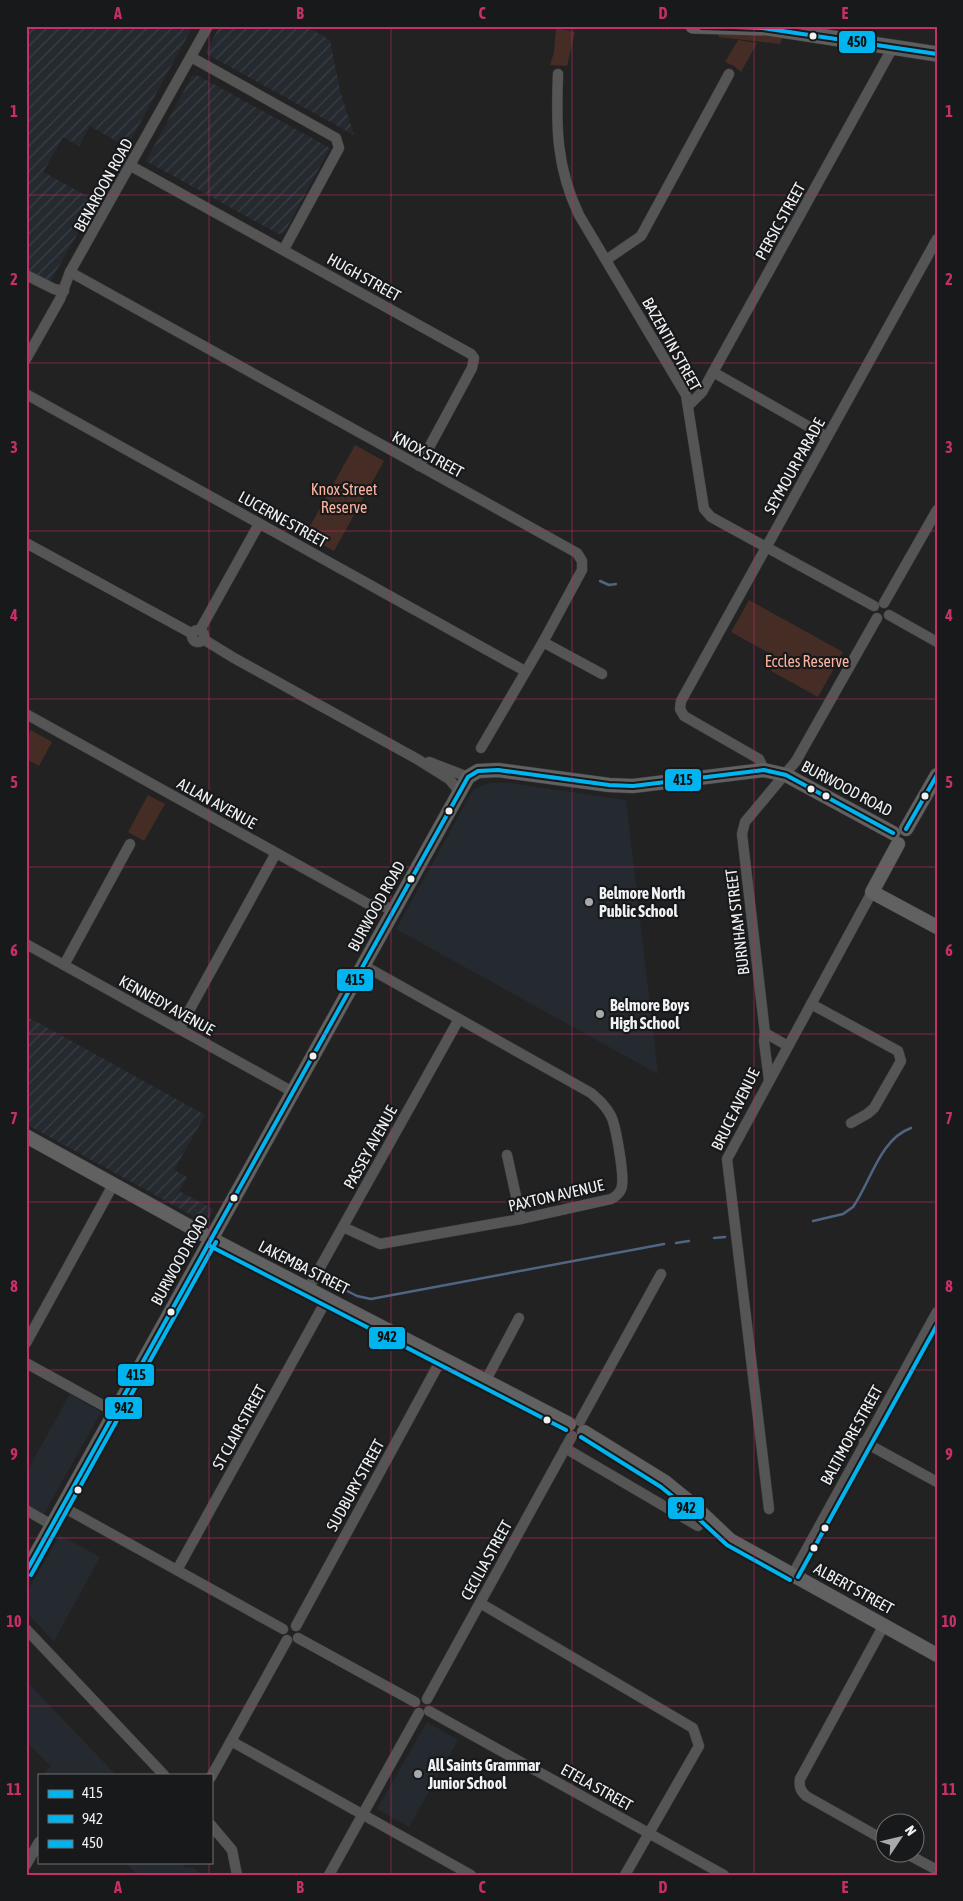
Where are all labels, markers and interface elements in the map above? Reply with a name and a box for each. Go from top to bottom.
text: A [113,4,122,22]
text: B [296,4,304,22]
text: C [478,4,486,22]
text: D [659,4,668,22]
text: E [842,4,849,22]
line badge: 450 [838,30,876,54]
unlabelled marker [808,31,818,41]
text: 450 [846,34,867,50]
text: 1 [10,102,18,120]
text: 1 [945,102,953,120]
street label: BENAROON ROAD [70,135,136,235]
street label: PERSIC STREET [751,179,809,263]
street label: HUGH STREET [324,249,404,305]
text: 2 [10,270,18,288]
text: 2 [945,270,953,288]
street label: BAZENTIN STREET [639,294,705,394]
street label: SEYMOUR PARADE [760,415,828,517]
street label: KNOX STREET [389,427,467,481]
text: 3 [10,438,18,456]
text: 3 [945,438,953,456]
park label: Knox Street Reserve [311,480,378,516]
street label: LUCERNE STREET [236,487,330,551]
text: 4 [9,606,18,624]
text: 4 [944,606,953,624]
park label: Eccles Reserve [765,652,849,670]
street label: BURWOOD ROAD [799,757,895,819]
line badge: 415 [664,768,702,792]
text: 415 [672,772,693,788]
text: 5 [10,773,18,791]
text: 5 [945,773,953,791]
street label: ALLAN AVENUE [174,774,260,832]
unlabelled marker [806,784,816,794]
unlabelled marker [821,791,831,801]
unlabelled marker [920,791,930,801]
unlabelled marker [444,806,454,816]
street label: BURWOOD ROAD [344,858,408,954]
street label: BURNHAM STREET [722,868,752,976]
unlabelled marker [406,874,416,884]
place label: Belmore North Public School [599,884,685,920]
marker: Belmore North Public School [583,896,595,908]
text: 6 [10,941,18,959]
text: 6 [945,941,953,959]
line badge: 415 [336,968,374,992]
street label: KENNEDY AVENUE [116,971,218,1039]
text: 415 [344,972,365,988]
place label: Belmore Boys High School [610,996,690,1032]
marker: Belmore Boys High School [594,1008,606,1020]
unlabelled marker [308,1051,318,1061]
street label: BRUCE AVENUE [707,1065,763,1153]
street label: PASSEY AVENUE [340,1102,400,1192]
text: 7 [10,1109,18,1127]
text: 7 [945,1109,953,1127]
street label: PAXTON AVENUE [506,1175,606,1215]
unlabelled marker [229,1193,239,1203]
street label: BURWOOD ROAD [147,1212,211,1308]
street label: LAKEMBA STREET [256,1236,352,1298]
text: 8 [10,1277,18,1295]
text: 8 [945,1277,953,1295]
unlabelled marker [166,1307,176,1317]
line badge: 942 [368,1326,406,1350]
text: 942 [377,1329,397,1345]
line badge: 415 [117,1363,155,1387]
text: 415 [125,1367,146,1383]
street label: ST CLAIR STREET [208,1382,270,1472]
street label: BALTIMORE STREET [816,1382,886,1488]
line badge: 942 [104,1396,143,1420]
text: 942 [114,1400,134,1416]
unlabelled marker [542,1415,552,1425]
street label: SUDBURY STREET [322,1436,388,1534]
text: 9 [10,1445,18,1463]
text: 9 [945,1445,953,1463]
unlabelled marker [73,1485,83,1495]
line badge: 942 [667,1496,705,1520]
text: 942 [676,1500,696,1516]
street label: CECILIA STREET [457,1517,515,1603]
unlabelled marker [820,1523,830,1533]
unlabelled marker [809,1543,819,1553]
street label: ALBERT STREET [811,1559,897,1617]
text: 10 [6,1612,22,1630]
text: 10 [941,1612,957,1630]
place label: All Saints Grammar Junior School [427,1756,540,1792]
street label: ETELA STREET [558,1760,636,1814]
marker: All Saints Grammar Junior School [412,1768,424,1780]
legend [38,1774,212,1864]
text: 11 [6,1780,22,1798]
text: 11 [941,1780,957,1798]
text: 415 [82,1784,103,1801]
text: 942 [82,1810,103,1827]
north arrow [876,1814,926,1864]
text: N [902,1823,920,1839]
text: 450 [82,1834,103,1851]
text: A [113,1878,122,1896]
text: B [296,1878,304,1896]
text: C [478,1878,486,1896]
text: D [659,1878,668,1896]
text: E [842,1878,849,1896]

